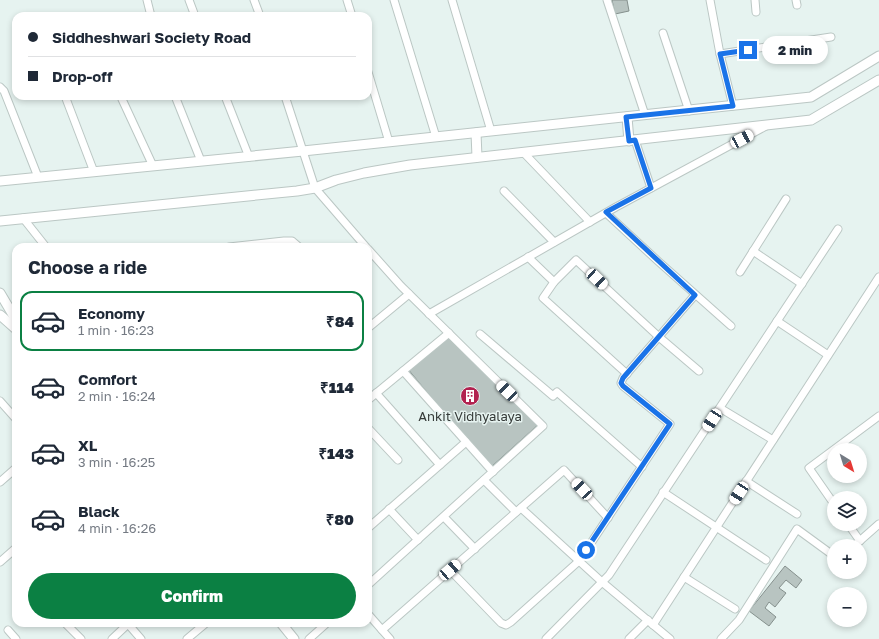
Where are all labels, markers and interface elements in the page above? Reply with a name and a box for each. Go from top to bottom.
text: Siddheshwari Society Road [52,28,251,46]
callout: 2 min [762,36,828,64]
route end [739,41,757,59]
text: 2 min [778,42,812,58]
text: Drop-off [52,67,112,85]
car [729,128,755,150]
text: Choose a ride [28,256,147,278]
car [584,266,610,292]
icon: car [30,303,66,339]
text: Economy [78,304,145,322]
text: ₹84 [326,312,354,330]
text: 1 min · 16:23 [78,322,154,338]
icon: car [30,369,66,405]
text: Comfort [78,370,137,388]
text: ₹114 [320,378,354,396]
car [494,378,520,404]
building icon: Ankit Vidhyalaya [459,385,481,407]
text: 2 min · 16:24 [78,388,156,404]
car [700,407,724,433]
place label: Ankit Vidhyalaya [418,408,522,424]
icon: car [30,435,66,471]
text: XL [78,436,97,454]
north arrow [827,443,867,483]
map controls [827,443,867,627]
text: ₹143 [319,444,354,462]
text: 3 min · 16:25 [78,454,155,470]
car [569,476,595,502]
car [727,480,751,506]
button: layers [827,491,867,531]
icon: car [30,501,66,537]
text: Black [78,502,120,520]
text: ₹80 [326,510,354,528]
text: 4 min · 16:26 [78,520,156,536]
button: + [827,539,867,579]
route start [577,541,595,559]
car [437,558,463,582]
button: Confirm [28,573,356,619]
button: − [827,587,867,627]

